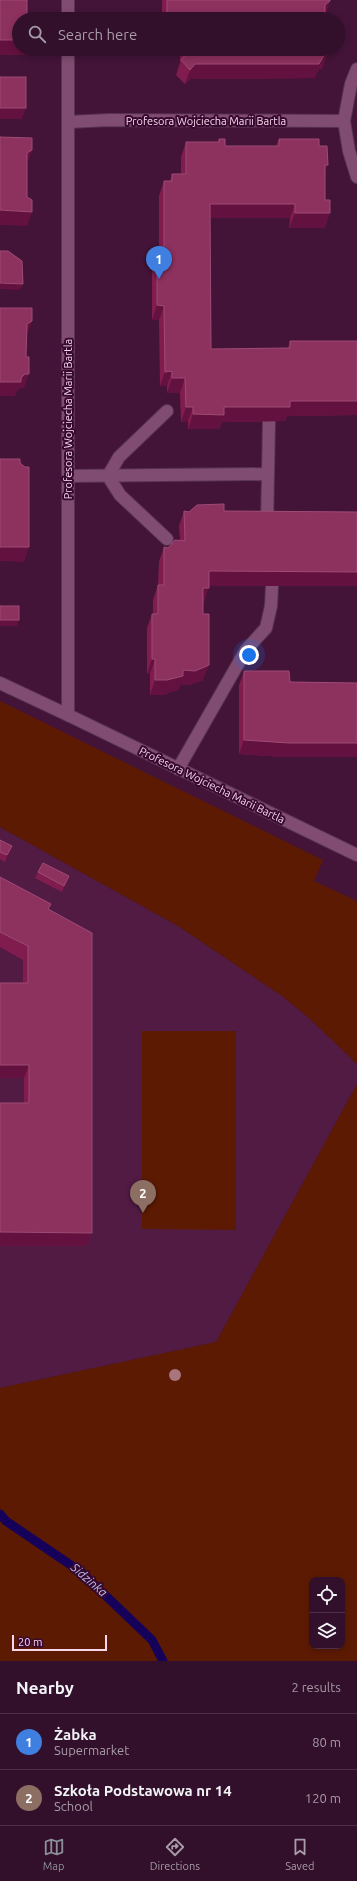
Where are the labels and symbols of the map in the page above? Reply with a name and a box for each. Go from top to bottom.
street label: Profesora Wojciecha Marii Bartla [126,115,286,127]
pin: 1 [146,246,172,279]
street label: Profesora Wojciecha Marii Bartla [62,339,74,499]
your location [239,645,259,665]
street label: Profesora Wojciecha Marii Bartla [137,744,287,826]
pin: 2 [130,1180,156,1213]
water label: Sidzinka [68,1560,110,1599]
scale bar [12,1633,107,1652]

